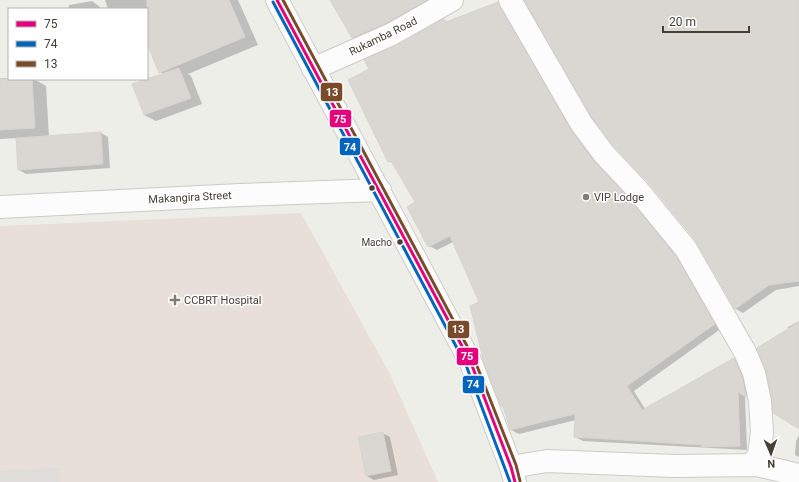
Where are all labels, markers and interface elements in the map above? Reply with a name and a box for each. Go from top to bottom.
legend [8,8,148,80]
scale bar [663,8,749,34]
street label: Rukamba Road [347,14,419,59]
text: 20 m [669,15,696,29]
text: 75 [44,17,58,31]
text: 74 [44,37,58,51]
text: 13 [44,57,58,71]
line badge: 13 [320,82,343,102]
text: 13 [326,86,338,99]
line badge: 75 [329,109,352,128]
text: 75 [334,113,346,126]
line badge: 74 [339,137,361,156]
text: 74 [344,141,357,154]
unlabelled marker [367,183,377,193]
street label: Makangira Street [148,189,232,206]
place label: VIP Lodge [594,191,644,204]
marker: VIP Lodge [581,192,591,202]
place label: Macho [361,237,392,248]
marker: Macho [395,237,405,247]
marker: CCBRT Hospital [169,294,181,306]
place label: CCBRT Hospital [184,294,262,307]
line badge: 13 [447,320,470,339]
text: 13 [452,323,464,336]
line badge: 75 [456,347,479,366]
text: 75 [461,350,473,363]
line badge: 74 [462,375,485,394]
text: 74 [467,378,480,391]
north arrow [751,434,791,474]
text: N [767,457,775,470]

